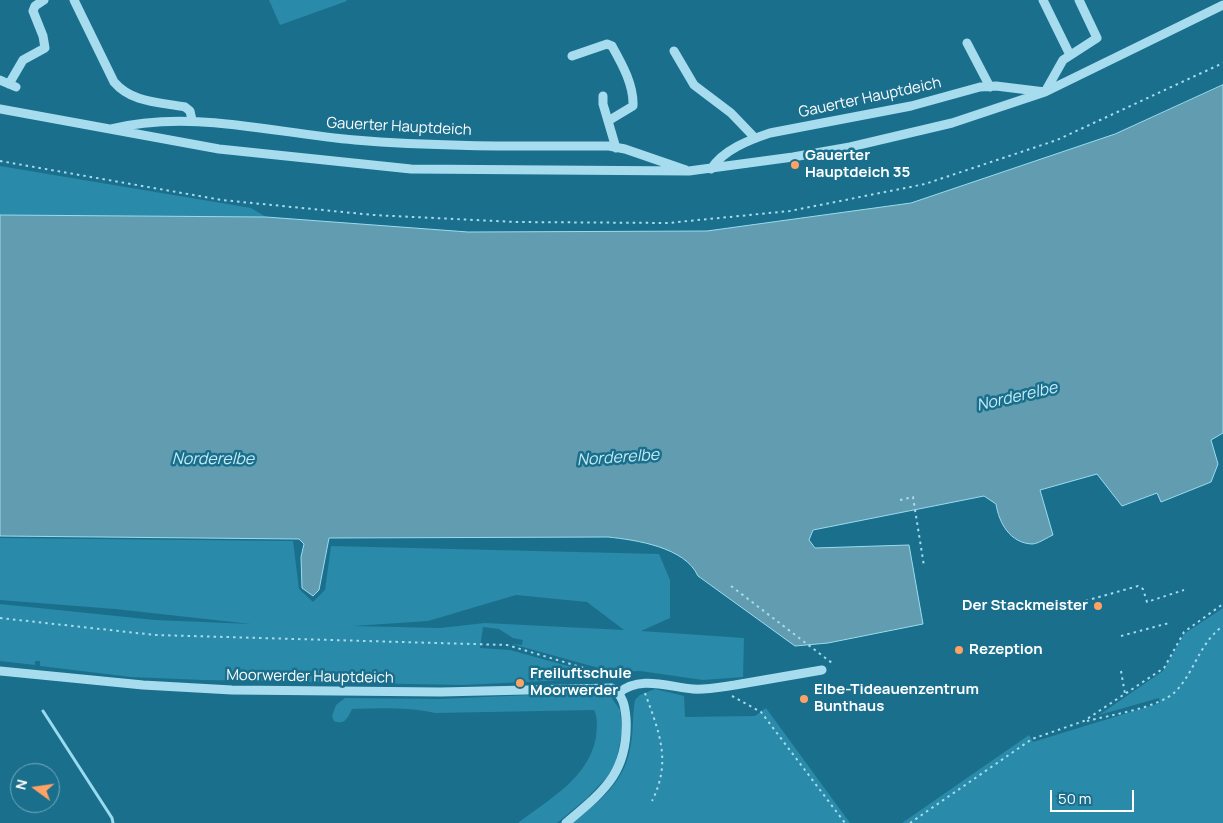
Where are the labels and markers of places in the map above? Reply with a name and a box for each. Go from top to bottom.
place label: Gauerter Hauptdeich 35 [805,147,910,182]
marker: Gauerter Hauptdeich 35 [789,159,801,171]
place label: Der Stackmeister [962,597,1088,615]
marker: Der Stackmeister [1092,600,1104,612]
place label: Rezeption [969,641,1043,659]
marker: Rezeption [953,644,965,656]
place label: Freiluftschule Moorwerder [530,665,631,700]
marker: Freiluftschule Moorwerder [514,677,526,689]
place label: Elbe-Tideauenzentrum Bunthaus [814,681,979,716]
marker: Elbe-Tideauenzentrum Bunthaus [798,693,810,705]

